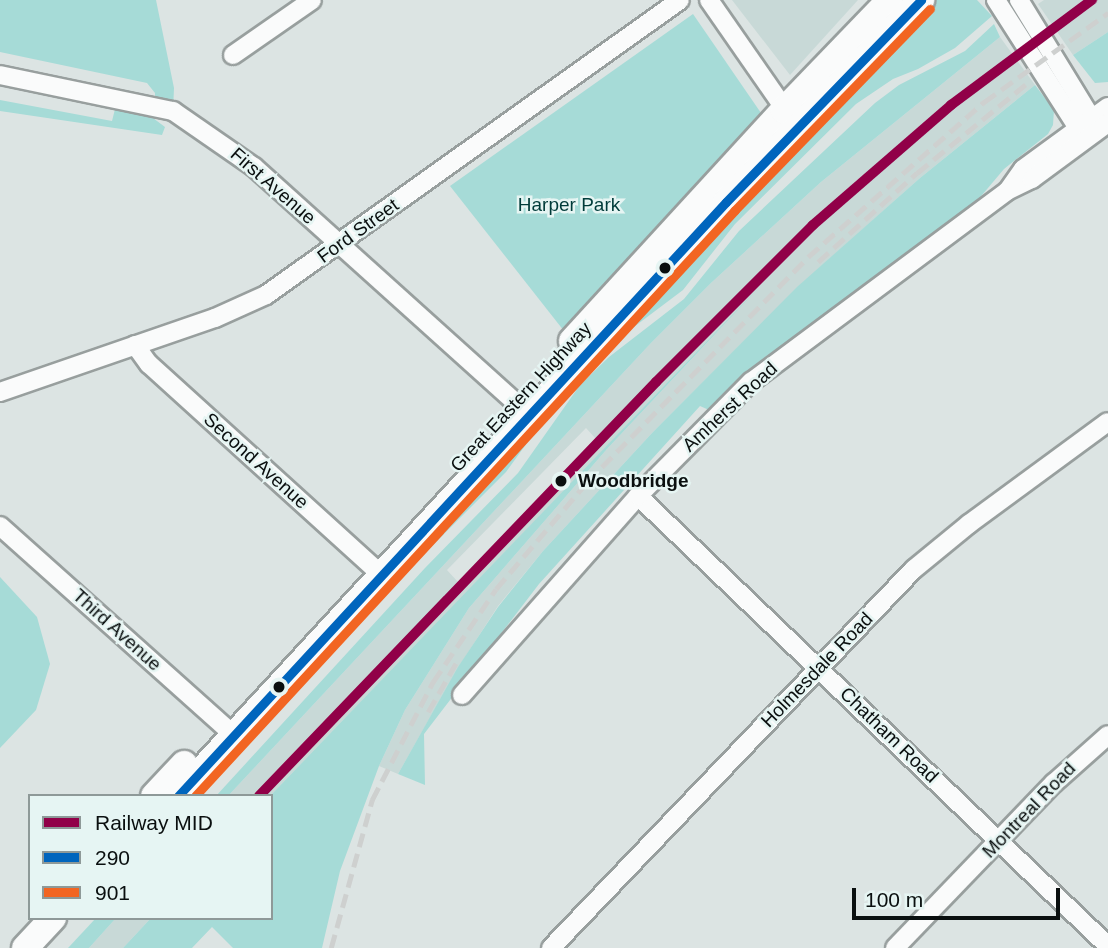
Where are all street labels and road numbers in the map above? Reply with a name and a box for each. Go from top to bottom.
street label: First Avenue [225,143,321,229]
street label: Ford Street [313,194,403,268]
street label: Great Eastern Highway [446,317,596,477]
street label: Amherst Road [678,357,782,457]
street label: Second Avenue [199,408,313,514]
street label: Third Avenue [68,584,166,676]
street label: Holmesdale Road [756,608,878,732]
street label: Chatham Road [835,682,943,788]
street label: Montreal Road [978,757,1080,863]

